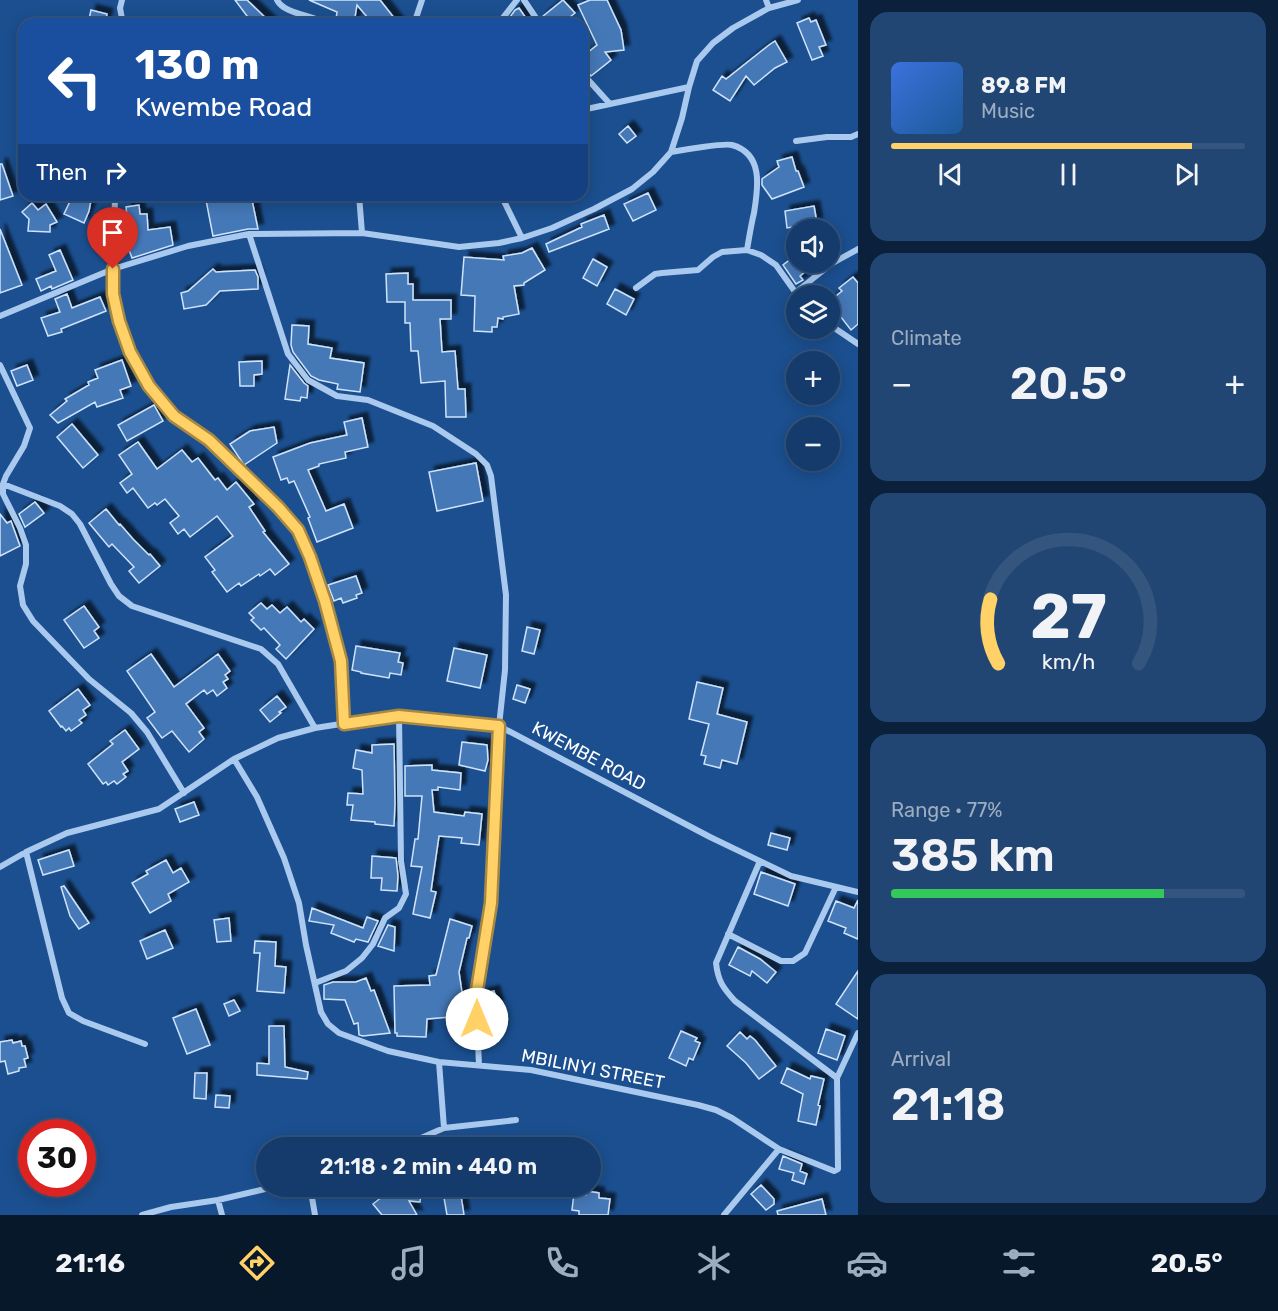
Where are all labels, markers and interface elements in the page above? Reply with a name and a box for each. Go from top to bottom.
text: 130 m [135,40,260,90]
icon: left [36,42,114,120]
text: 89.8 FM [981,72,1066,99]
text: Kwembe Road [135,91,312,123]
text: Music [981,99,1035,123]
icon: right [99,156,132,189]
icon: previous [934,158,967,191]
icon: pause [1052,158,1085,191]
icon: next [1170,158,1203,191]
text: Then [36,159,87,186]
pin [87,207,138,269]
icon: arrive [96,216,129,249]
map controls [786,219,840,471]
button: sound [786,219,840,273]
button: layers [786,285,840,339]
text: Climate [891,326,962,350]
button: + [786,351,840,405]
text: 20.5° [1010,357,1127,410]
text: − [891,364,912,403]
text: + [1224,364,1245,403]
button: − [786,417,840,471]
text: 27 [1030,581,1106,655]
text: km/h [1041,650,1095,675]
street label: KWEMBE ROAD [528,717,650,795]
text: Range · 77% [891,798,1003,822]
text: 385 km [891,829,1055,882]
position arrow [445,987,509,1051]
street label: MBILINYI STREET [520,1044,666,1094]
text: Arrival [891,1047,951,1071]
text: 21:18 [891,1078,1005,1131]
speed limit sign: 30 [18,1119,96,1197]
text: 21:18 · 2 min · 440 m [320,1153,537,1180]
icon: directions [236,1242,278,1284]
icon: music [388,1242,430,1284]
icon: phone [541,1242,583,1284]
icon: climate [693,1242,735,1284]
icon: car [846,1242,888,1284]
icon: filters [998,1242,1040,1284]
text: 21:16 [55,1247,125,1279]
text: 20.5° [1151,1247,1223,1279]

